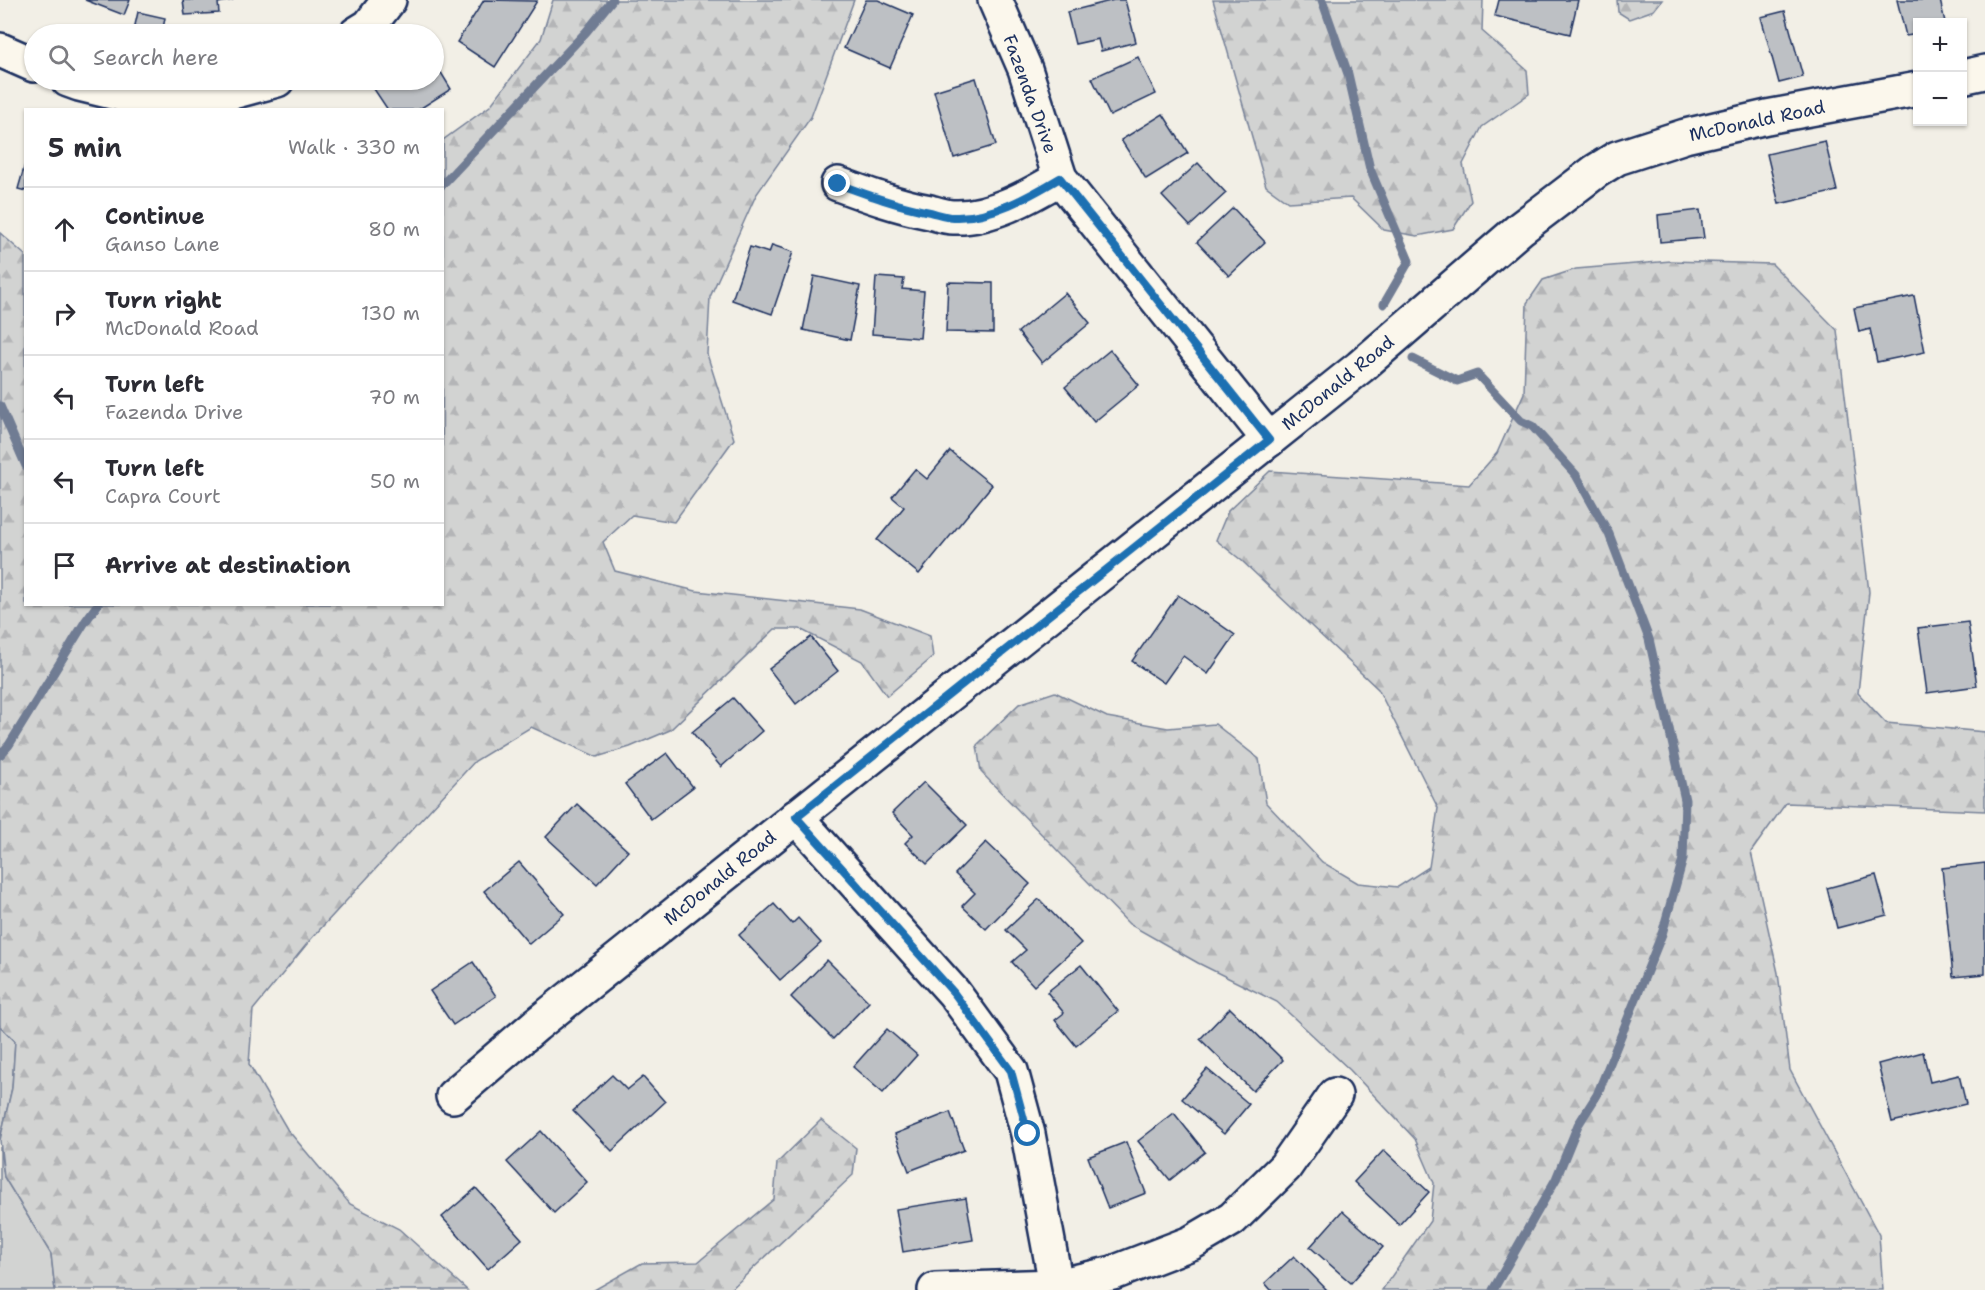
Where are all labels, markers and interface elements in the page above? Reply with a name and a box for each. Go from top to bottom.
map controls [1913,18,1967,126]
button: + [1913,18,1967,72]
search box [24,24,444,90]
street label: Fazenda Drive [997,31,1063,157]
icon: search [45,41,78,74]
text: Search here [93,43,219,72]
button: − [1913,72,1967,126]
street label: McDonald Road [1687,95,1827,147]
text: 5 min [48,130,122,165]
text: Walk · 330 m [288,134,420,160]
route end [824,170,850,196]
text: Continue [105,202,205,231]
icon: ahead [48,213,81,246]
text: 80 m [368,216,420,242]
text: Ganso Lane [105,231,220,257]
text: Turn right [105,286,222,315]
icon: right [48,297,81,330]
text: 130 m [361,300,420,326]
text: McDonald Road [105,315,259,341]
street label: McDonald Road [1277,330,1399,436]
text: Turn left [105,370,204,399]
icon: left [48,381,81,414]
text: 70 m [368,384,420,410]
text: Fazenda Drive [105,399,243,425]
text: Turn left [105,454,204,483]
icon: left [48,465,81,498]
text: 50 m [370,468,420,494]
text: Capra Court [105,483,221,509]
icon: arrive [48,549,81,582]
text: Arrive at destination [105,551,351,580]
street label: McDonald Road [659,825,781,931]
route start [1014,1120,1040,1146]

